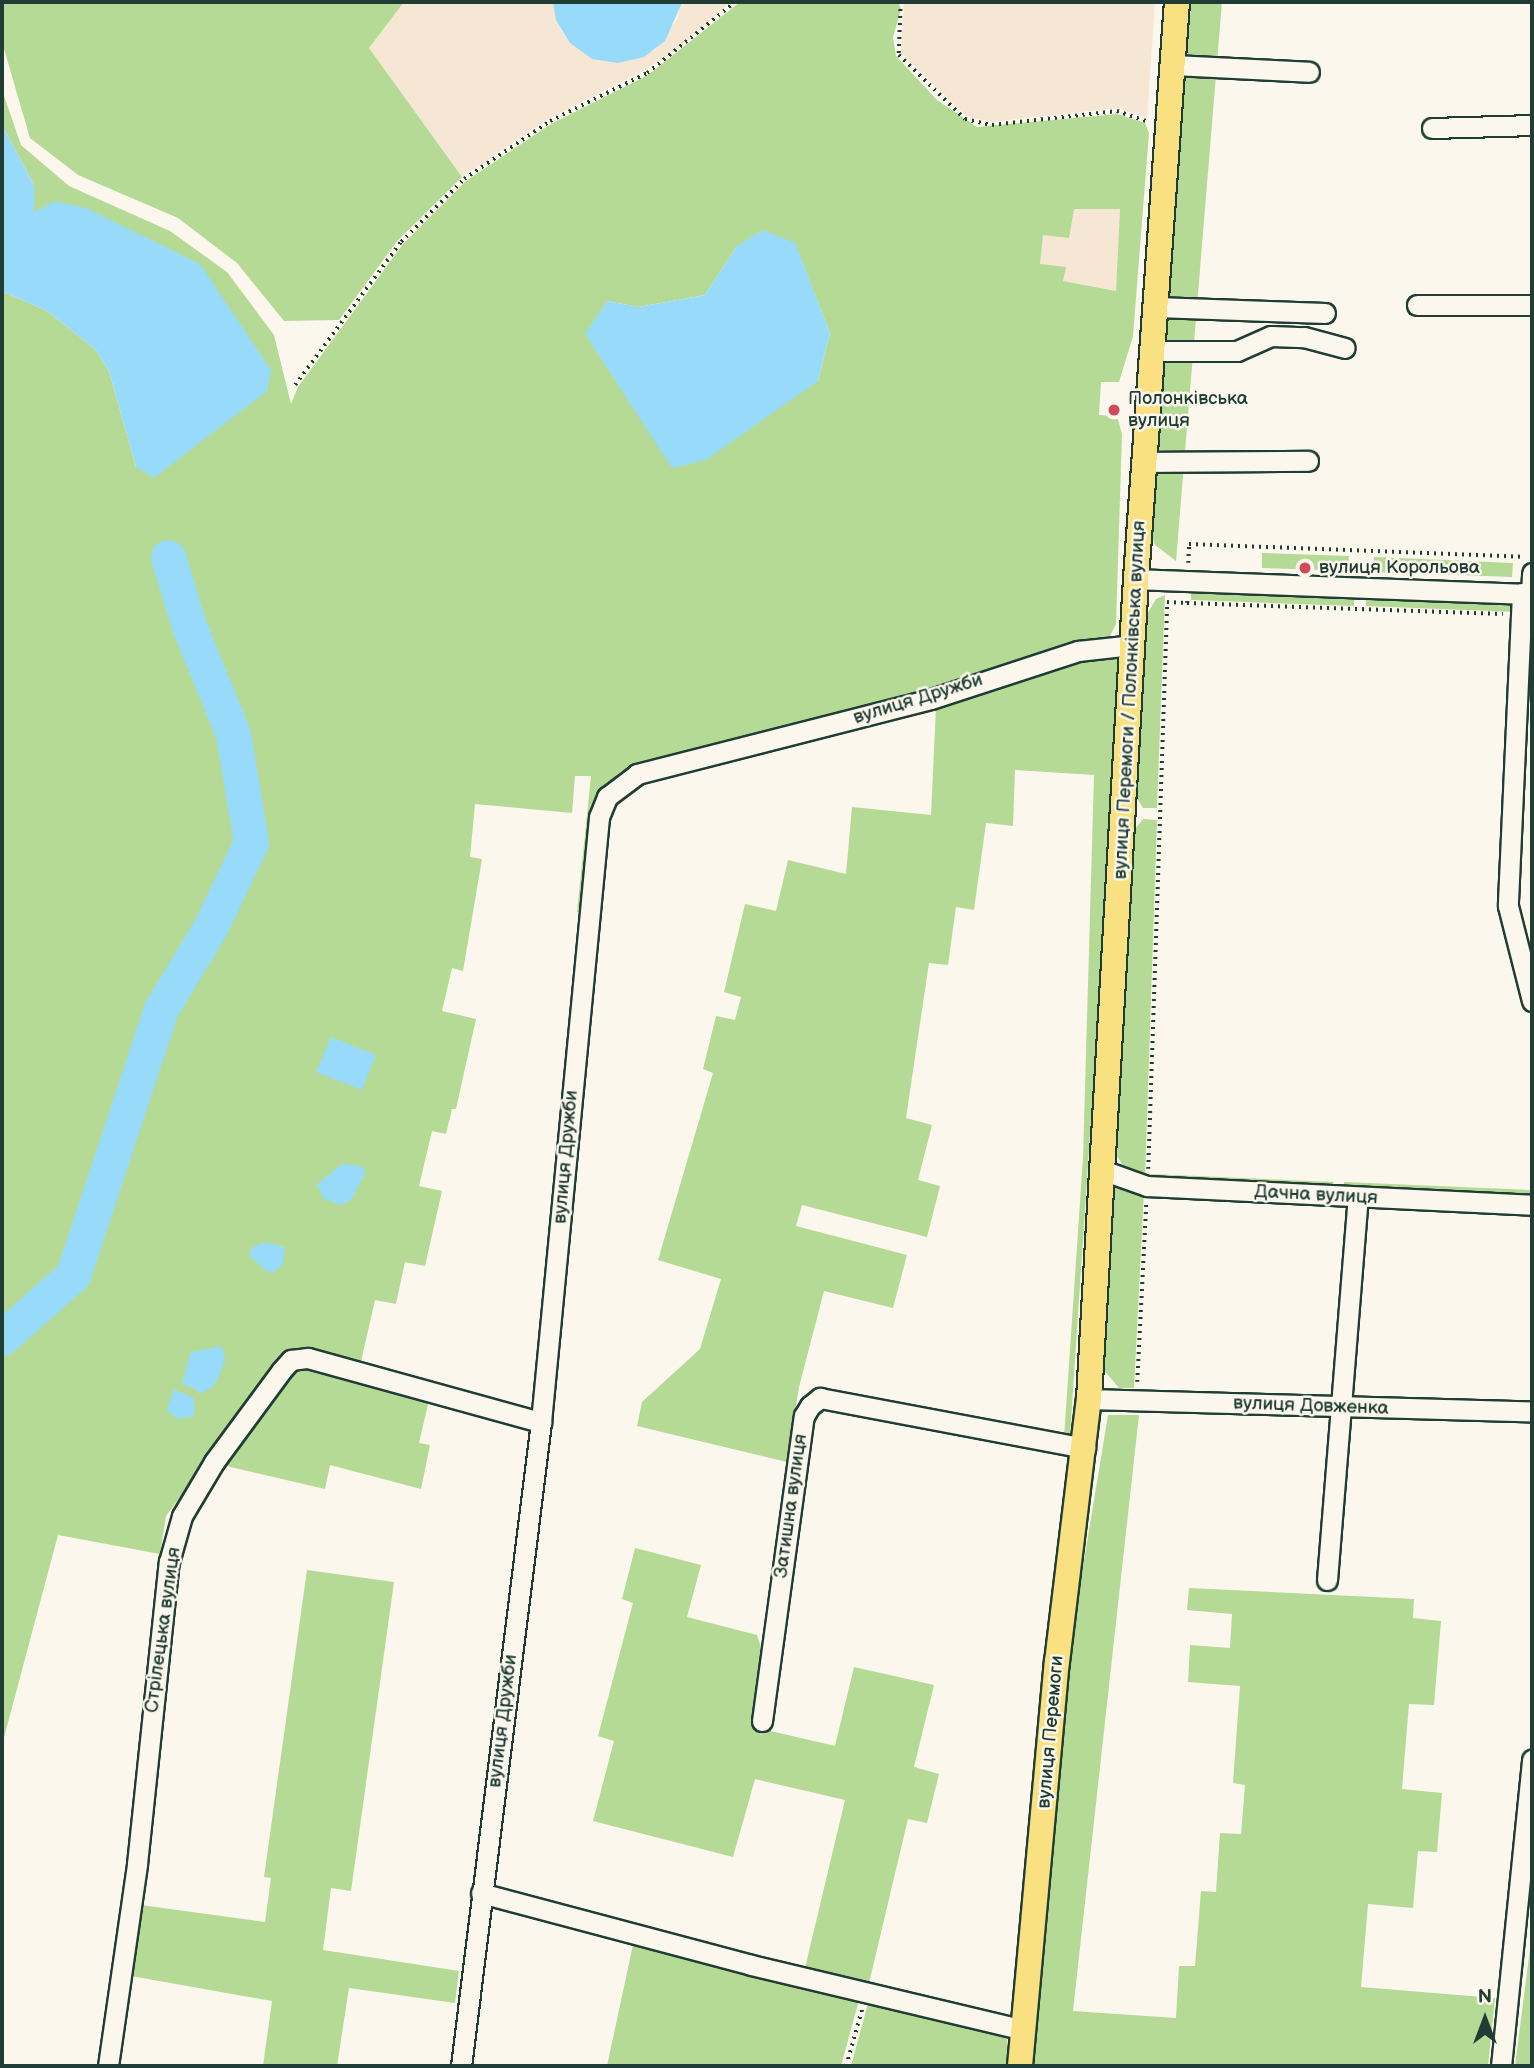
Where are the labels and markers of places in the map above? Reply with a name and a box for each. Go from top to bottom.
place label: Полонківська вулиця [1128,388,1248,432]
marker: Полонківська вулиця [1106,402,1122,418]
place label: вулиця Корольова [1319,557,1480,579]
marker: вулиця Корольова [1297,560,1313,576]

